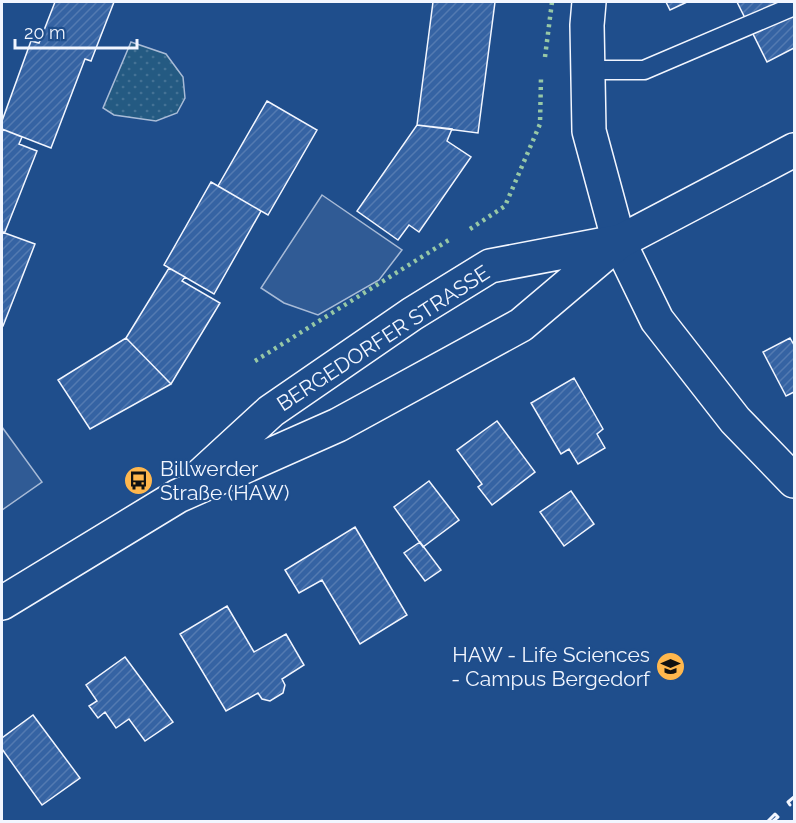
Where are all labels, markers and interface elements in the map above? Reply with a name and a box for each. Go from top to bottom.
scale bar [15,12,136,50]
text: 20 m [24,22,66,43]
street label: BERGEDORFER STRASSE [272,260,494,416]
place label: Billwerder Straße (HAW) [160,456,289,505]
bus stop icon: Billwerder Straße (HAW) [123,464,155,496]
place label: HAW - Life Sciences - Campus Bergedorf [451,642,651,691]
school or university icon: HAW - Life Sciences - Campus Bergedorf [655,650,687,682]

